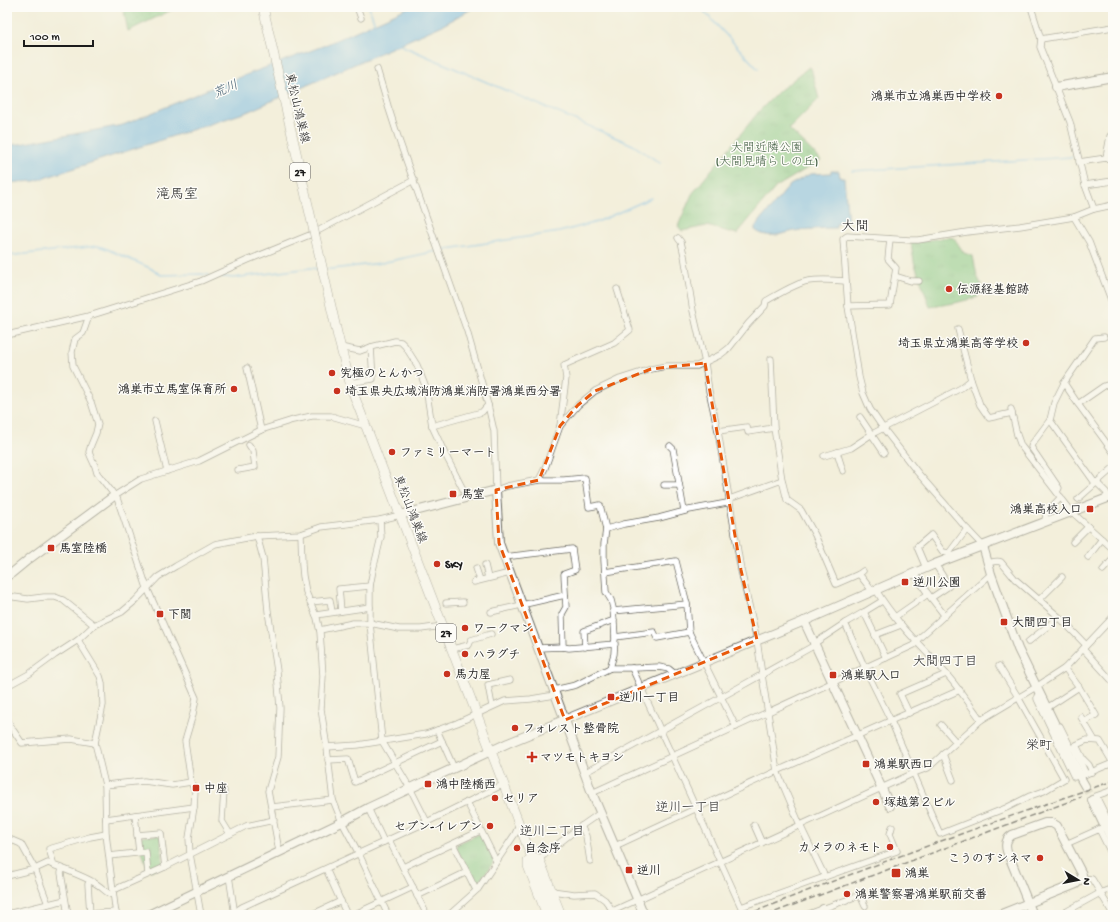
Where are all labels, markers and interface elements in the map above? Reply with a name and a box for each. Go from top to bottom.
scale bar [24,22,93,48]
text: 100 m [29,31,60,45]
street label: 東松山鴻巣線 [281,72,312,145]
water label: 荒川 [211,77,241,102]
place label: 鴻巣市立鴻巣西中学校 [871,90,991,105]
marker: 鴻巣市立鴻巣西中学校 [994,91,1004,101]
park label: 大間近隣公園 (大間見晴らしの丘) [716,141,818,170]
road number: 27 [290,163,310,181]
district label: 滝馬室 [156,187,198,204]
district label: 大間 [841,219,869,236]
place label: 伝源経基館跡 [957,283,1029,298]
marker: 伝源経基館跡 [944,284,954,294]
place label: 埼玉県立鴻巣高等学校 [898,337,1018,352]
marker: 埼玉県立鴻巣高等学校 [1021,338,1031,348]
place label: 究極のとんかつ [340,367,424,382]
marker: 究極のとんかつ [327,368,337,378]
place label: 鴻巣市立馬室保育所 [118,383,227,398]
marker: 鴻巣市立馬室保育所 [229,384,239,394]
place label: 埼玉県央広域消防鴻巣消防署鴻巣西分署 [345,385,561,400]
marker: 埼玉県央広域消防鴻巣消防署鴻巣西分署 [332,386,342,396]
marker: ファミリーマート [387,447,397,457]
place label: ファミリーマート [400,447,496,461]
street label: 東松山鴻巣線 [390,473,430,546]
place label: 馬室 [461,488,485,503]
marker: 馬室 [448,489,458,499]
place label: 鴻巣高校入口 [1010,503,1082,518]
marker: 鴻巣高校入口 [1085,504,1095,514]
place label: 馬室陸橋 [59,542,107,557]
marker: 馬室陸橋 [46,543,56,553]
marker: SKY [432,559,442,569]
place label: SKY [445,559,463,573]
place label: 逆川公園 [913,576,961,591]
marker: 逆川公園 [900,577,910,587]
place label: 下閭 [168,608,192,623]
marker: 下閭 [155,609,165,619]
place label: 大間四丁目 [1012,616,1072,631]
marker: 大間四丁目 [999,617,1009,627]
marker: ワークマン [460,623,470,633]
place label: ワークマン [473,623,533,637]
road number: 27 [436,624,456,642]
place label: ハラグチ [473,648,520,663]
marker: ハラグチ [460,649,470,659]
district label: 大間四丁目 [912,654,978,670]
place label: 馬力屋 [455,668,491,683]
marker: 馬力屋 [442,669,452,679]
place label: 鴻巣駅入口 [841,669,901,684]
marker: 鴻巣駅入口 [828,670,838,680]
place label: 逆川一丁目 [619,691,679,706]
marker: 逆川一丁目 [606,692,616,702]
place label: フォレスト整骨院 [523,721,619,737]
marker: フォレスト整骨院 [510,723,520,733]
district label: 栄町 [1026,739,1052,754]
marker: マツモトキヨシ [527,752,537,762]
place label: マツモトキヨシ [540,752,624,766]
place label: 鴻巣駅西口 [874,758,934,773]
marker: 鴻巣駅西口 [861,759,871,769]
place label: 鴻中陸橋西 [436,778,496,793]
marker: 鴻中陸橋西 [423,779,433,789]
place label: 中座 [204,782,228,797]
marker: 中座 [191,783,201,793]
marker: セリア [490,793,500,803]
place label: セリア [503,793,539,807]
place label: 塚越第２ビル [884,796,956,811]
marker: 塚越第２ビル [871,797,881,807]
district label: 逆川一丁目 [655,801,721,816]
place label: セブン-イレブン [394,820,482,835]
marker: セブン-イレブン [485,821,495,831]
district label: 逆川二丁目 [519,825,585,840]
place label: 自念序 [525,842,561,857]
place label: カメラのネモト [798,842,882,856]
marker: カメラのネモト [885,842,895,852]
marker: 自念序 [512,843,522,853]
place label: こうのすシネマ [948,853,1032,867]
marker: こうのすシネマ [1035,853,1045,863]
north arrow [1058,860,1098,900]
place label: 逆川 [637,864,661,879]
marker: 逆川 [624,865,634,875]
marker: 鴻巣 [890,867,902,879]
place label: 鴻巣 [905,867,929,882]
text: N [1079,877,1092,886]
place label: 鴻巣警察署鴻巣駅前交番 [855,888,987,903]
marker: 鴻巣警察署鴻巣駅前交番 [842,889,852,899]

